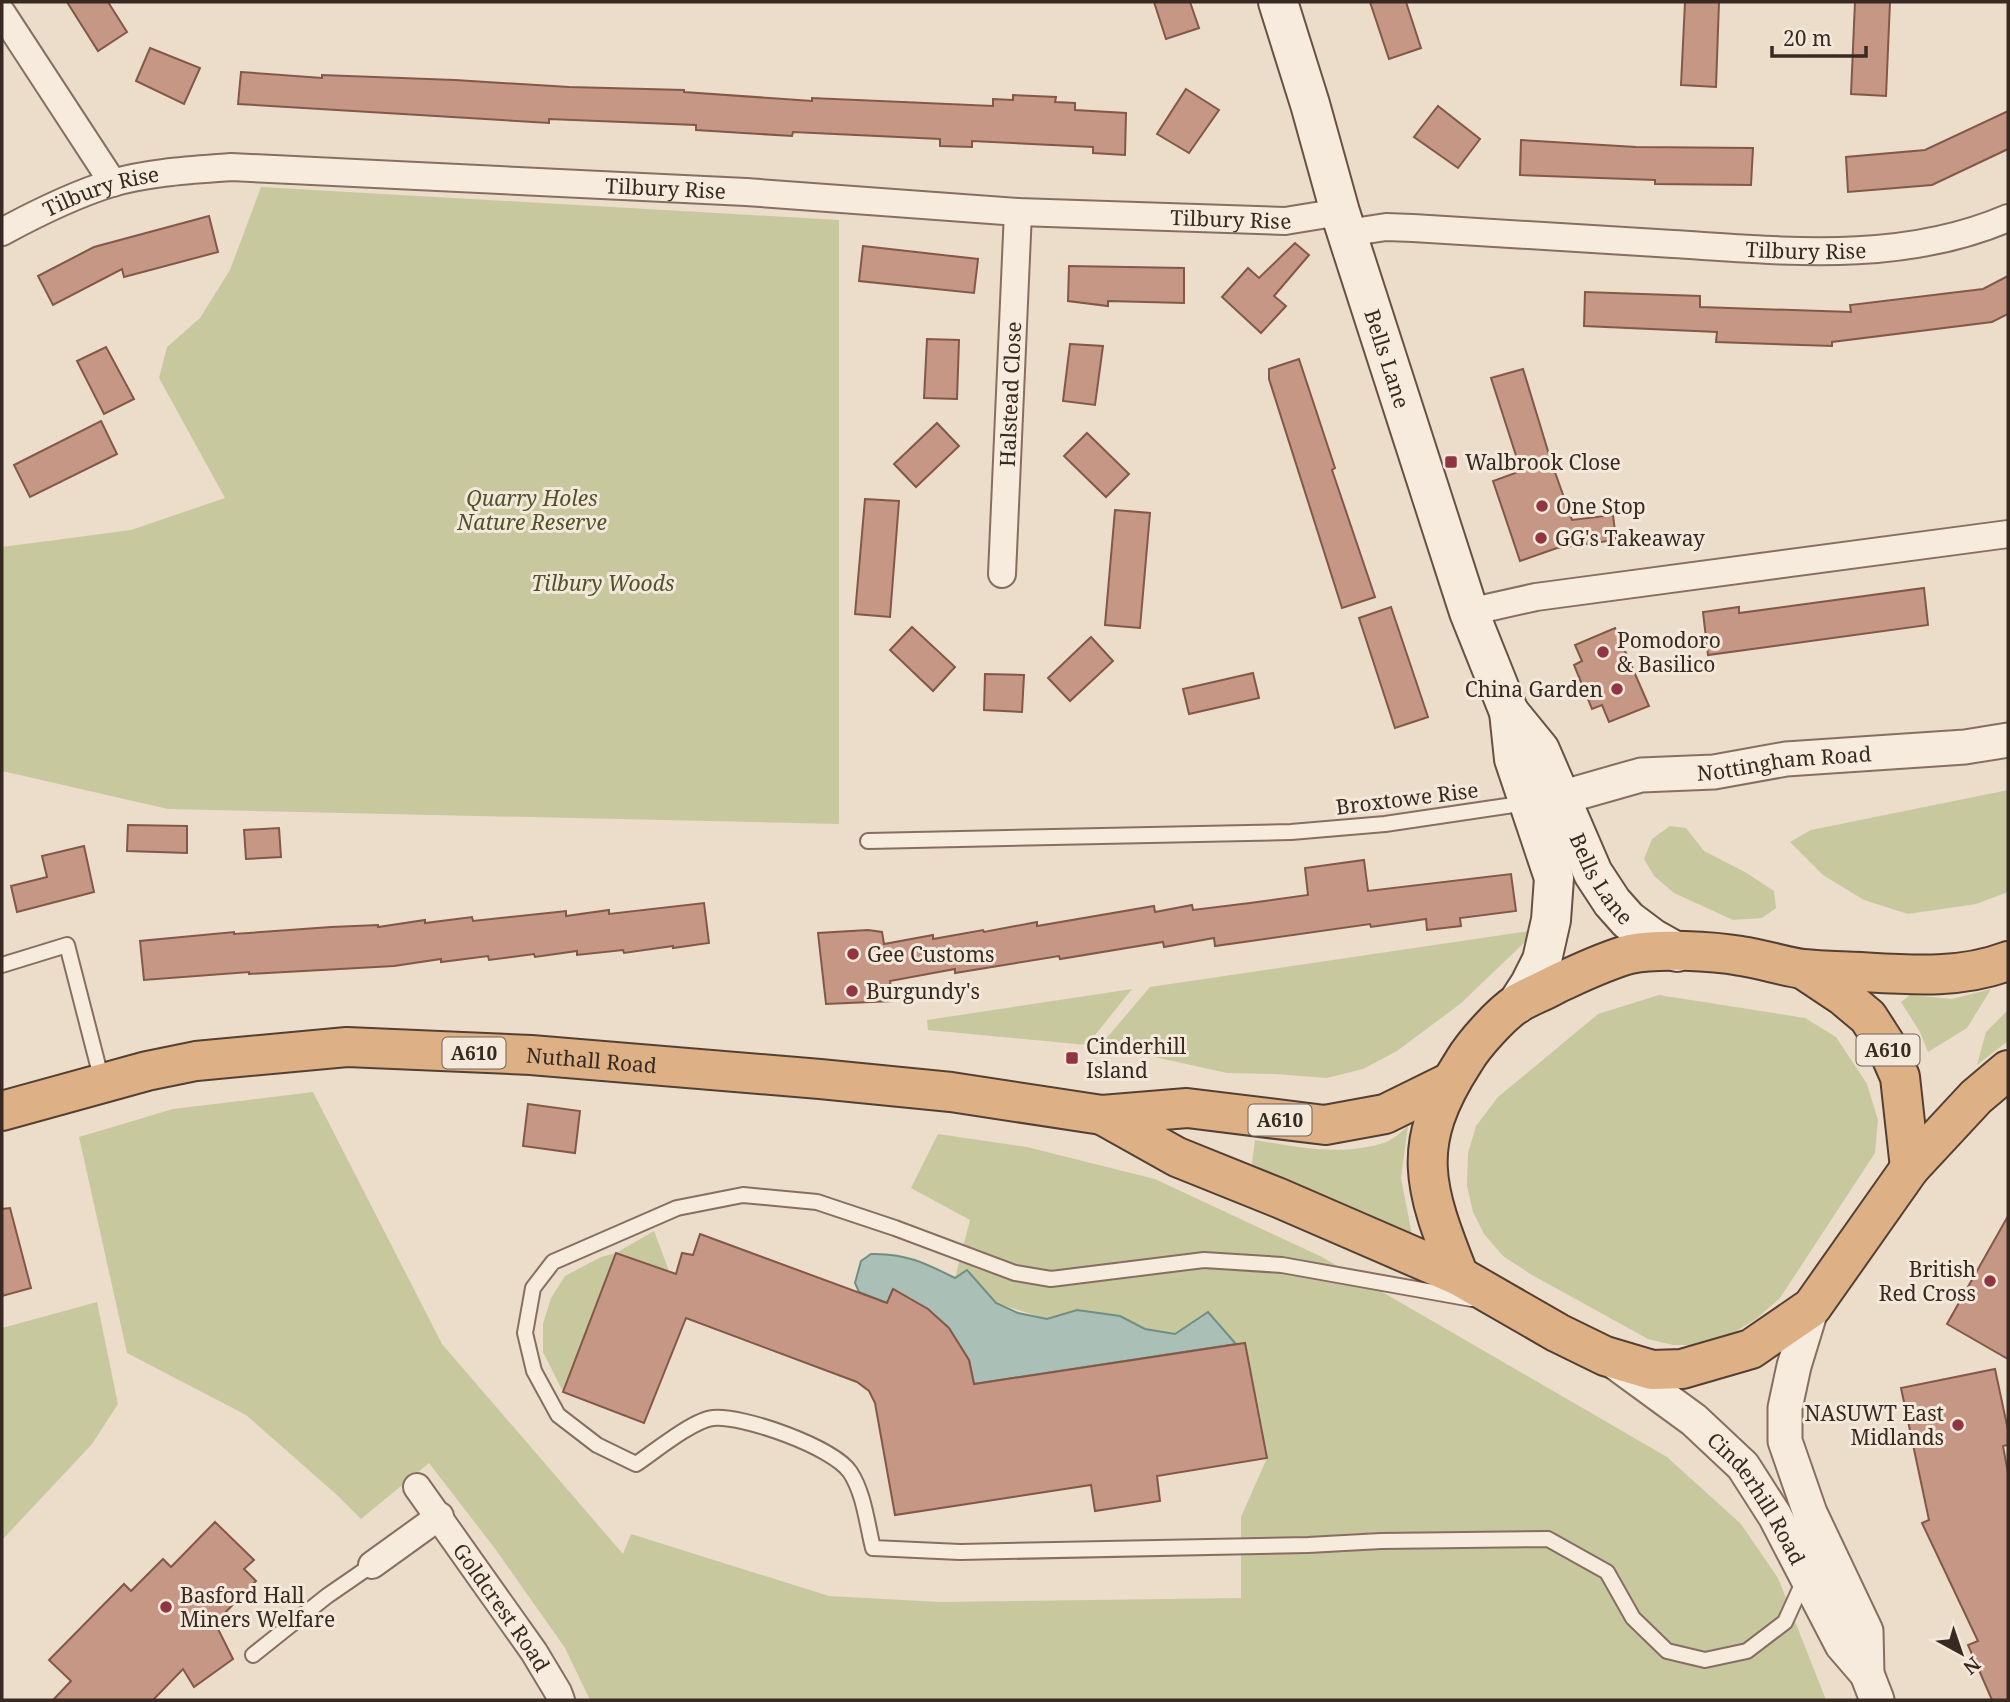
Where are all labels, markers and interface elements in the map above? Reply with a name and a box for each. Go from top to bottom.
scale bar [1772,14,1867,58]
text: 20 m [1783,24,1832,52]
street label: Tilbury Rise [38,160,161,223]
street label: Tilbury Rise [605,171,727,205]
street label: Tilbury Rise [1170,203,1293,236]
street label: Tilbury Rise [1745,235,1867,265]
street label: Bells Lane [1358,305,1416,412]
street label: Halstead Close [993,321,1027,468]
place label: Walbrook Close [1465,448,1621,476]
marker: Walbrook Close [1443,454,1459,470]
park label: Quarry Holes Nature Reserve [456,484,607,536]
place label: One Stop [1556,492,1646,520]
marker: One Stop [1534,498,1550,514]
place label: GG's Takeaway [1555,524,1705,552]
marker: GG's Takeaway [1533,530,1549,546]
park label: Tilbury Woods [531,569,675,597]
place label: Pomodoro & Basilico [1617,626,1721,678]
marker: Pomodoro & Basilico [1595,644,1611,660]
place label: China Garden [1465,675,1603,703]
marker: China Garden [1609,681,1625,697]
street label: Nottingham Road [1696,739,1872,787]
street label: Broxtowe Rise [1334,775,1480,821]
street label: Bells Lane [1563,829,1640,931]
place label: Gee Customs [867,940,994,968]
marker: Gee Customs [845,946,861,962]
place label: Burgundy's [866,977,980,1005]
marker: Burgundy's [844,983,860,999]
place label: Cinderhill Island [1086,1032,1187,1084]
road number: A610 [1856,1034,1920,1066]
road number: A610 [442,1037,505,1068]
street label: Nuthall Road [525,1041,658,1079]
marker: Cinderhill Island [1064,1050,1080,1066]
road number: A610 [1248,1104,1312,1136]
place label: British Red Cross [1879,1255,1976,1307]
marker: British Red Cross [1982,1273,1998,1289]
place label: NASUWT East Midlands [1805,1399,1944,1451]
marker: NASUWT East Midlands [1950,1417,1966,1433]
street label: Cinderhill Road [1701,1426,1812,1570]
street label: Goldcrest Road [447,1537,556,1677]
place label: Basford Hall Miners Welfare [180,1581,335,1633]
marker: Basford Hall Miners Welfare [158,1599,174,1615]
north arrow [1926,1618,1996,1688]
text: N [1958,1651,1986,1681]

